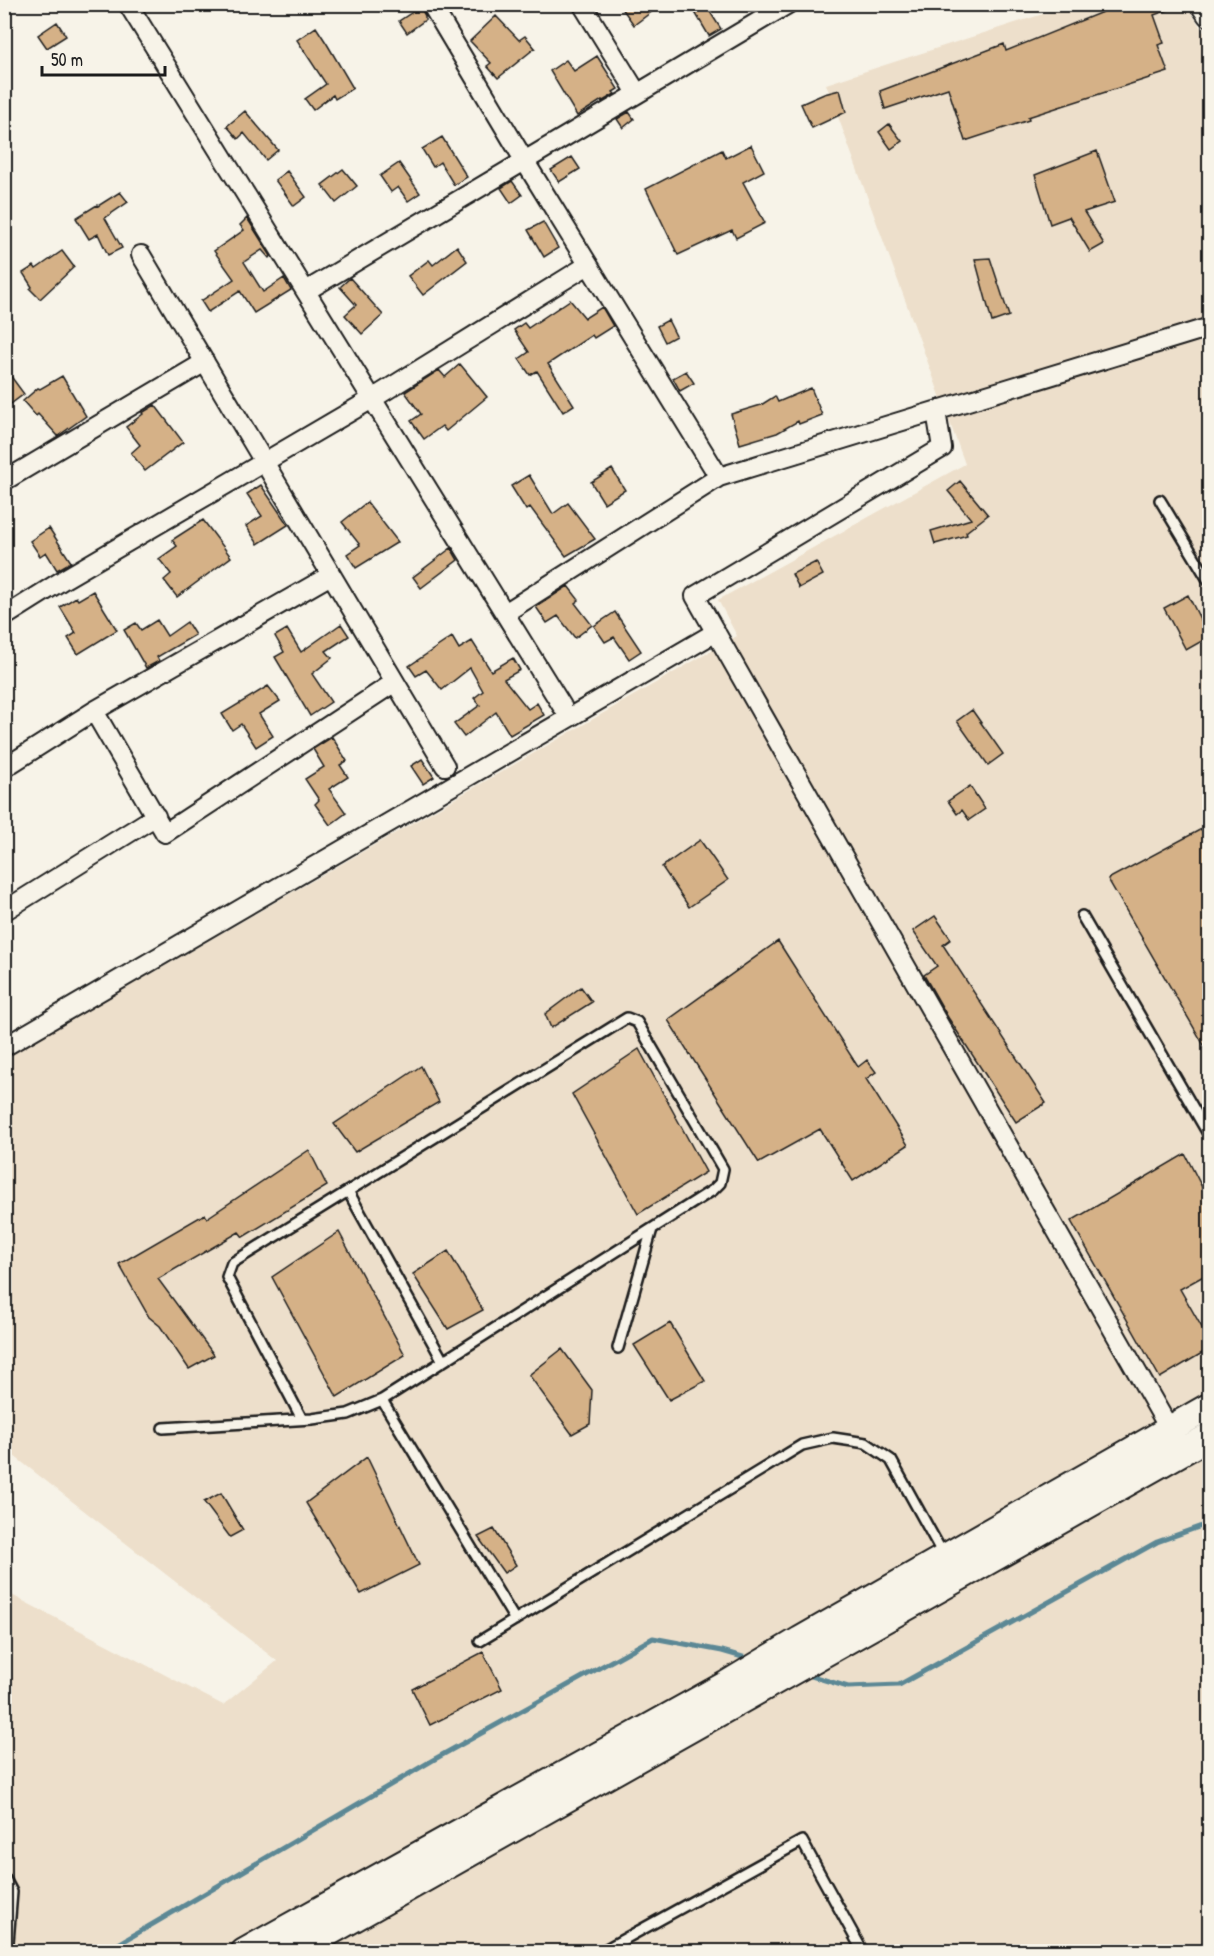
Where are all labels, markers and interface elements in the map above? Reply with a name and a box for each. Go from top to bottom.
scale bar [42,39,165,77]
text: 50 m [51,47,83,72]

